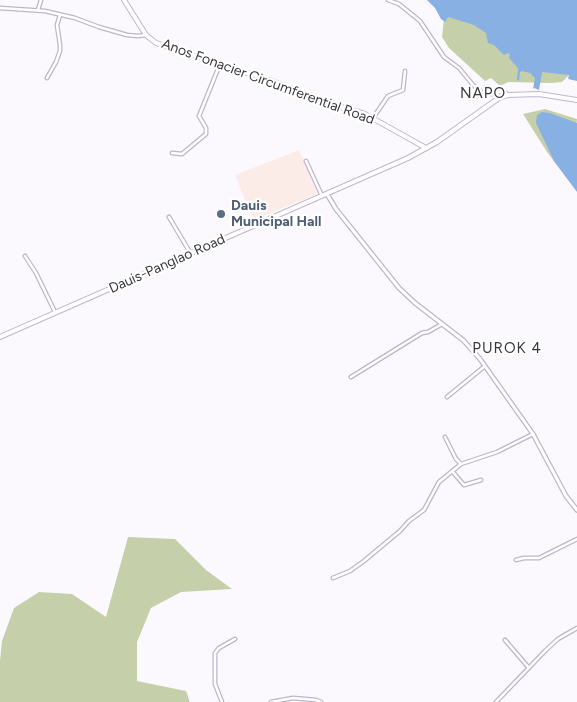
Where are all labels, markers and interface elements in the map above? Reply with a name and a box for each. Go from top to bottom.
street label: Anos Fonacier Circumferential Road [159,36,377,128]
district label: NAPO [459,85,507,103]
place label: Dauis Municipal Hall [231,198,321,230]
marker: Dauis Municipal Hall [215,208,227,220]
street label: Dauis-Panglao Road [106,231,228,297]
district label: PUROK 4 [471,340,543,358]

